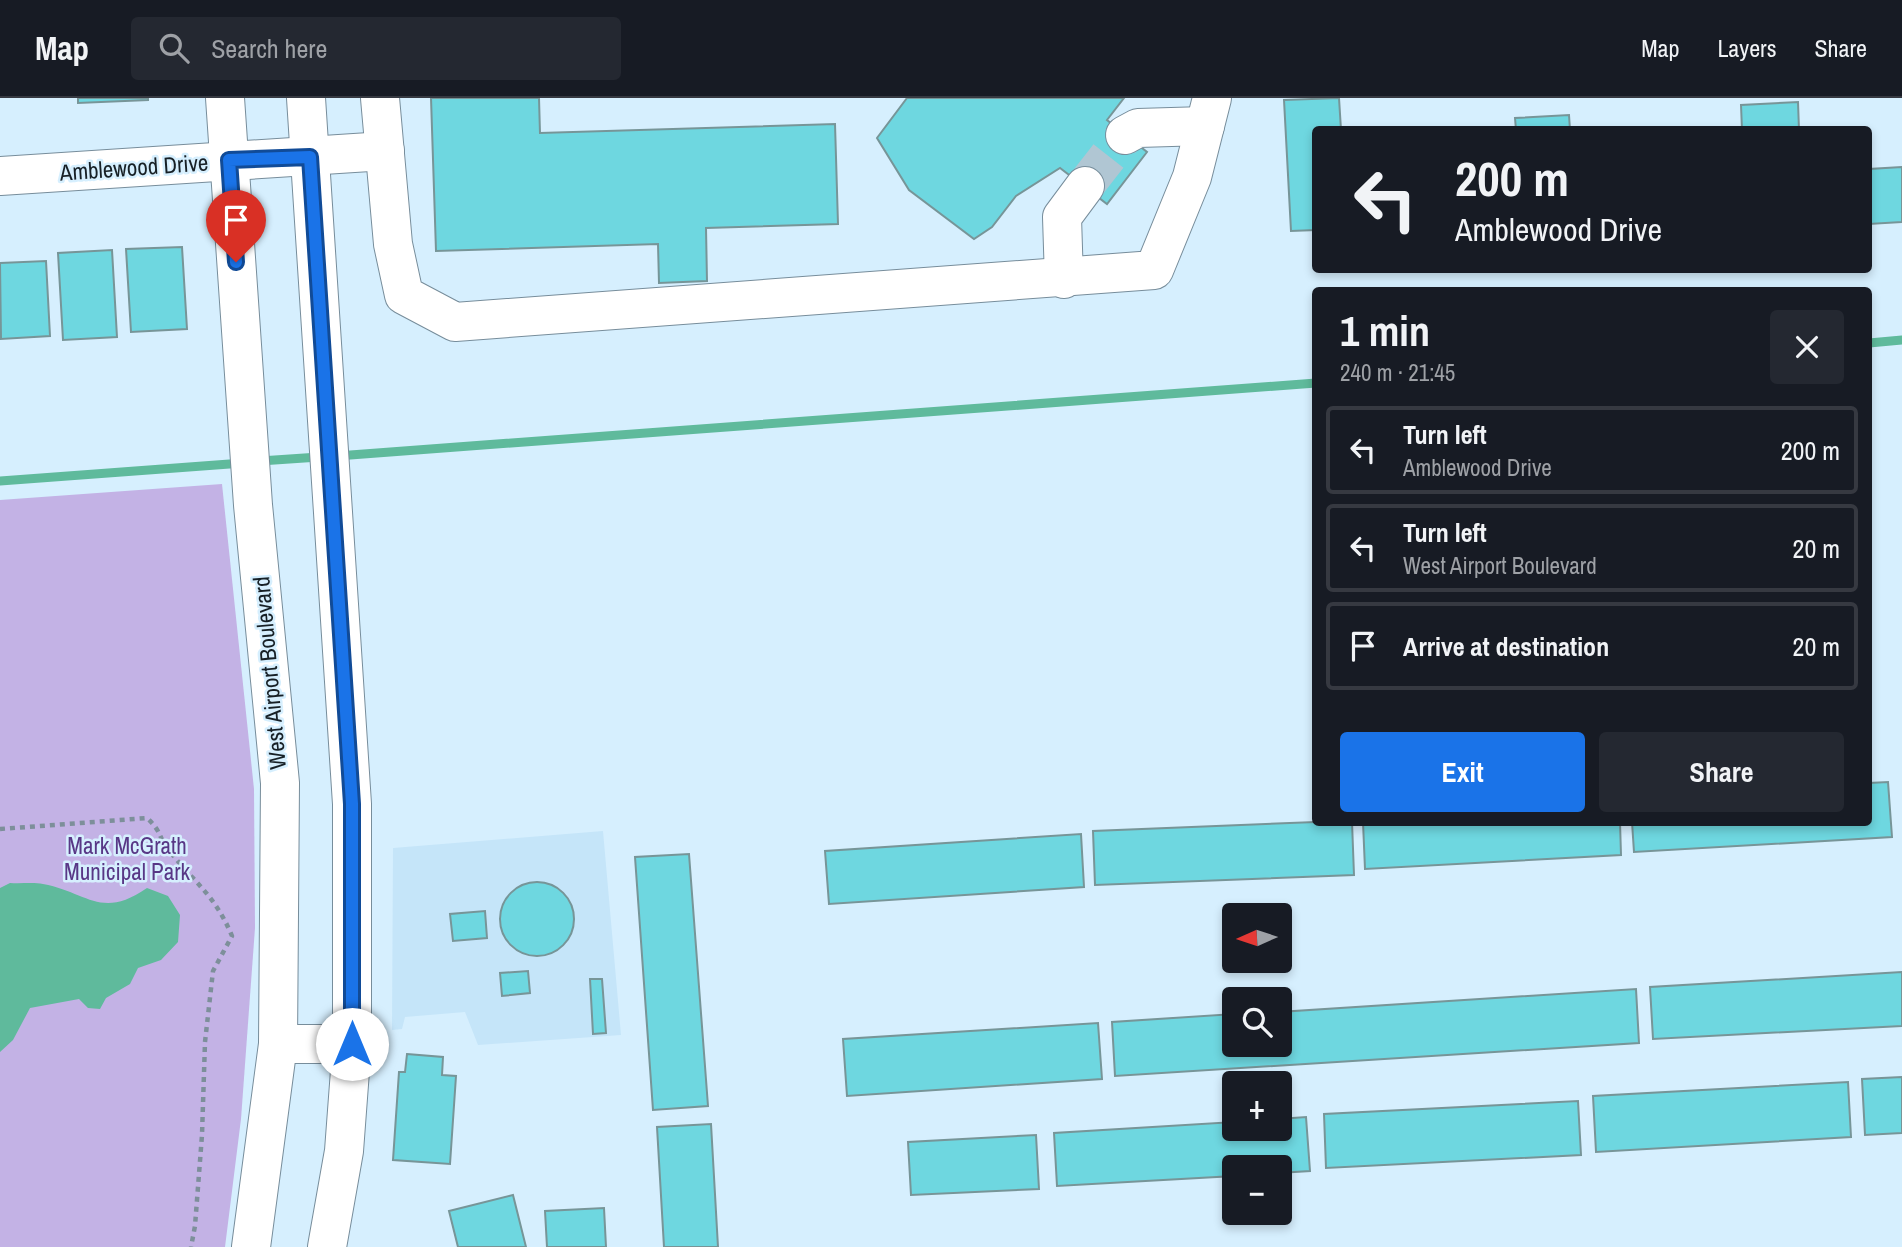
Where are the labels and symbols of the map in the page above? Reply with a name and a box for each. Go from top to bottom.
street label: Amblewood Drive [58,146,209,188]
pin [206,190,266,262]
street label: West Airport Boulevard [245,575,293,771]
park label: Mark McGrath Municipal Park [64,830,190,887]
north arrow [1222,903,1292,973]
position arrow [315,1007,389,1081]

